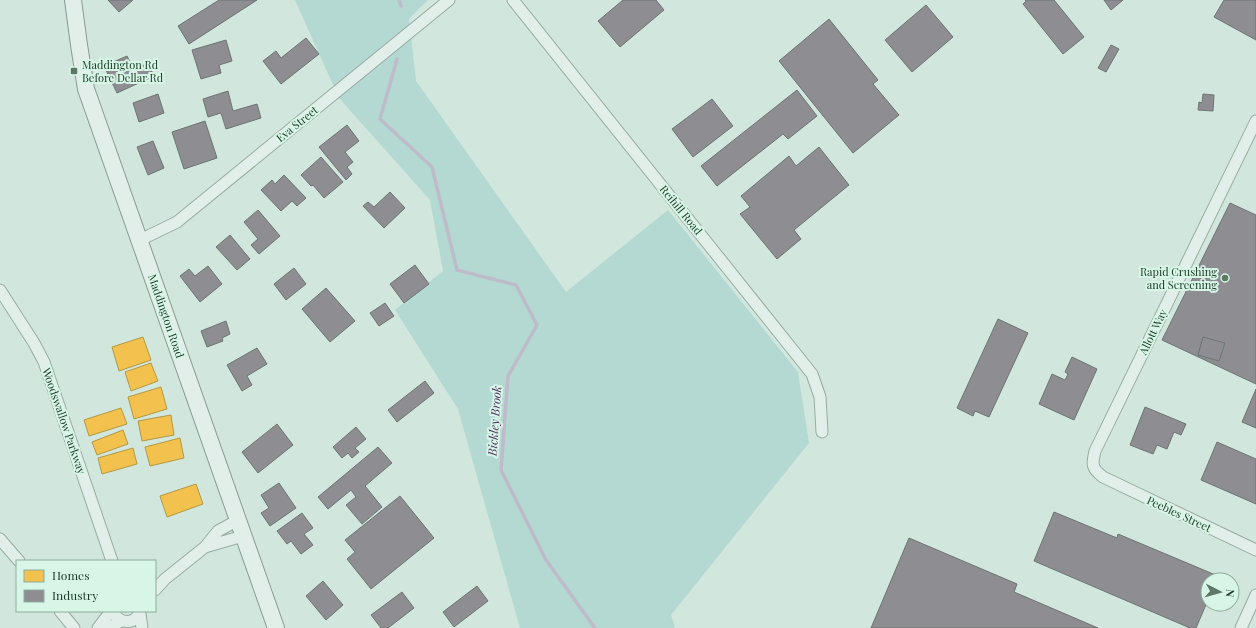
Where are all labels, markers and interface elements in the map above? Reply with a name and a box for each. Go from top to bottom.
place label: Maddington Rd Before Dellar Rd [82,57,164,85]
marker: Maddington Rd Before Dellar Rd [69,66,79,76]
street label: Eva Street [273,102,321,145]
street label: Reihill Road [657,182,706,238]
place label: Rapid Crushing and Screening [1140,264,1217,292]
street label: Maddington Road [145,272,188,360]
marker: Rapid Crushing and Screening [1220,273,1230,283]
street label: Allott Way [1135,306,1170,358]
street label: Woodswallow Parkway [39,365,90,476]
water label: Bickley Brook [484,385,504,458]
street label: Peebles Street [1145,492,1214,535]
legend [16,560,156,612]
text: Homes [52,567,90,583]
north arrow [1200,572,1240,612]
text: Industry [52,587,98,603]
text: N [1223,588,1238,598]

